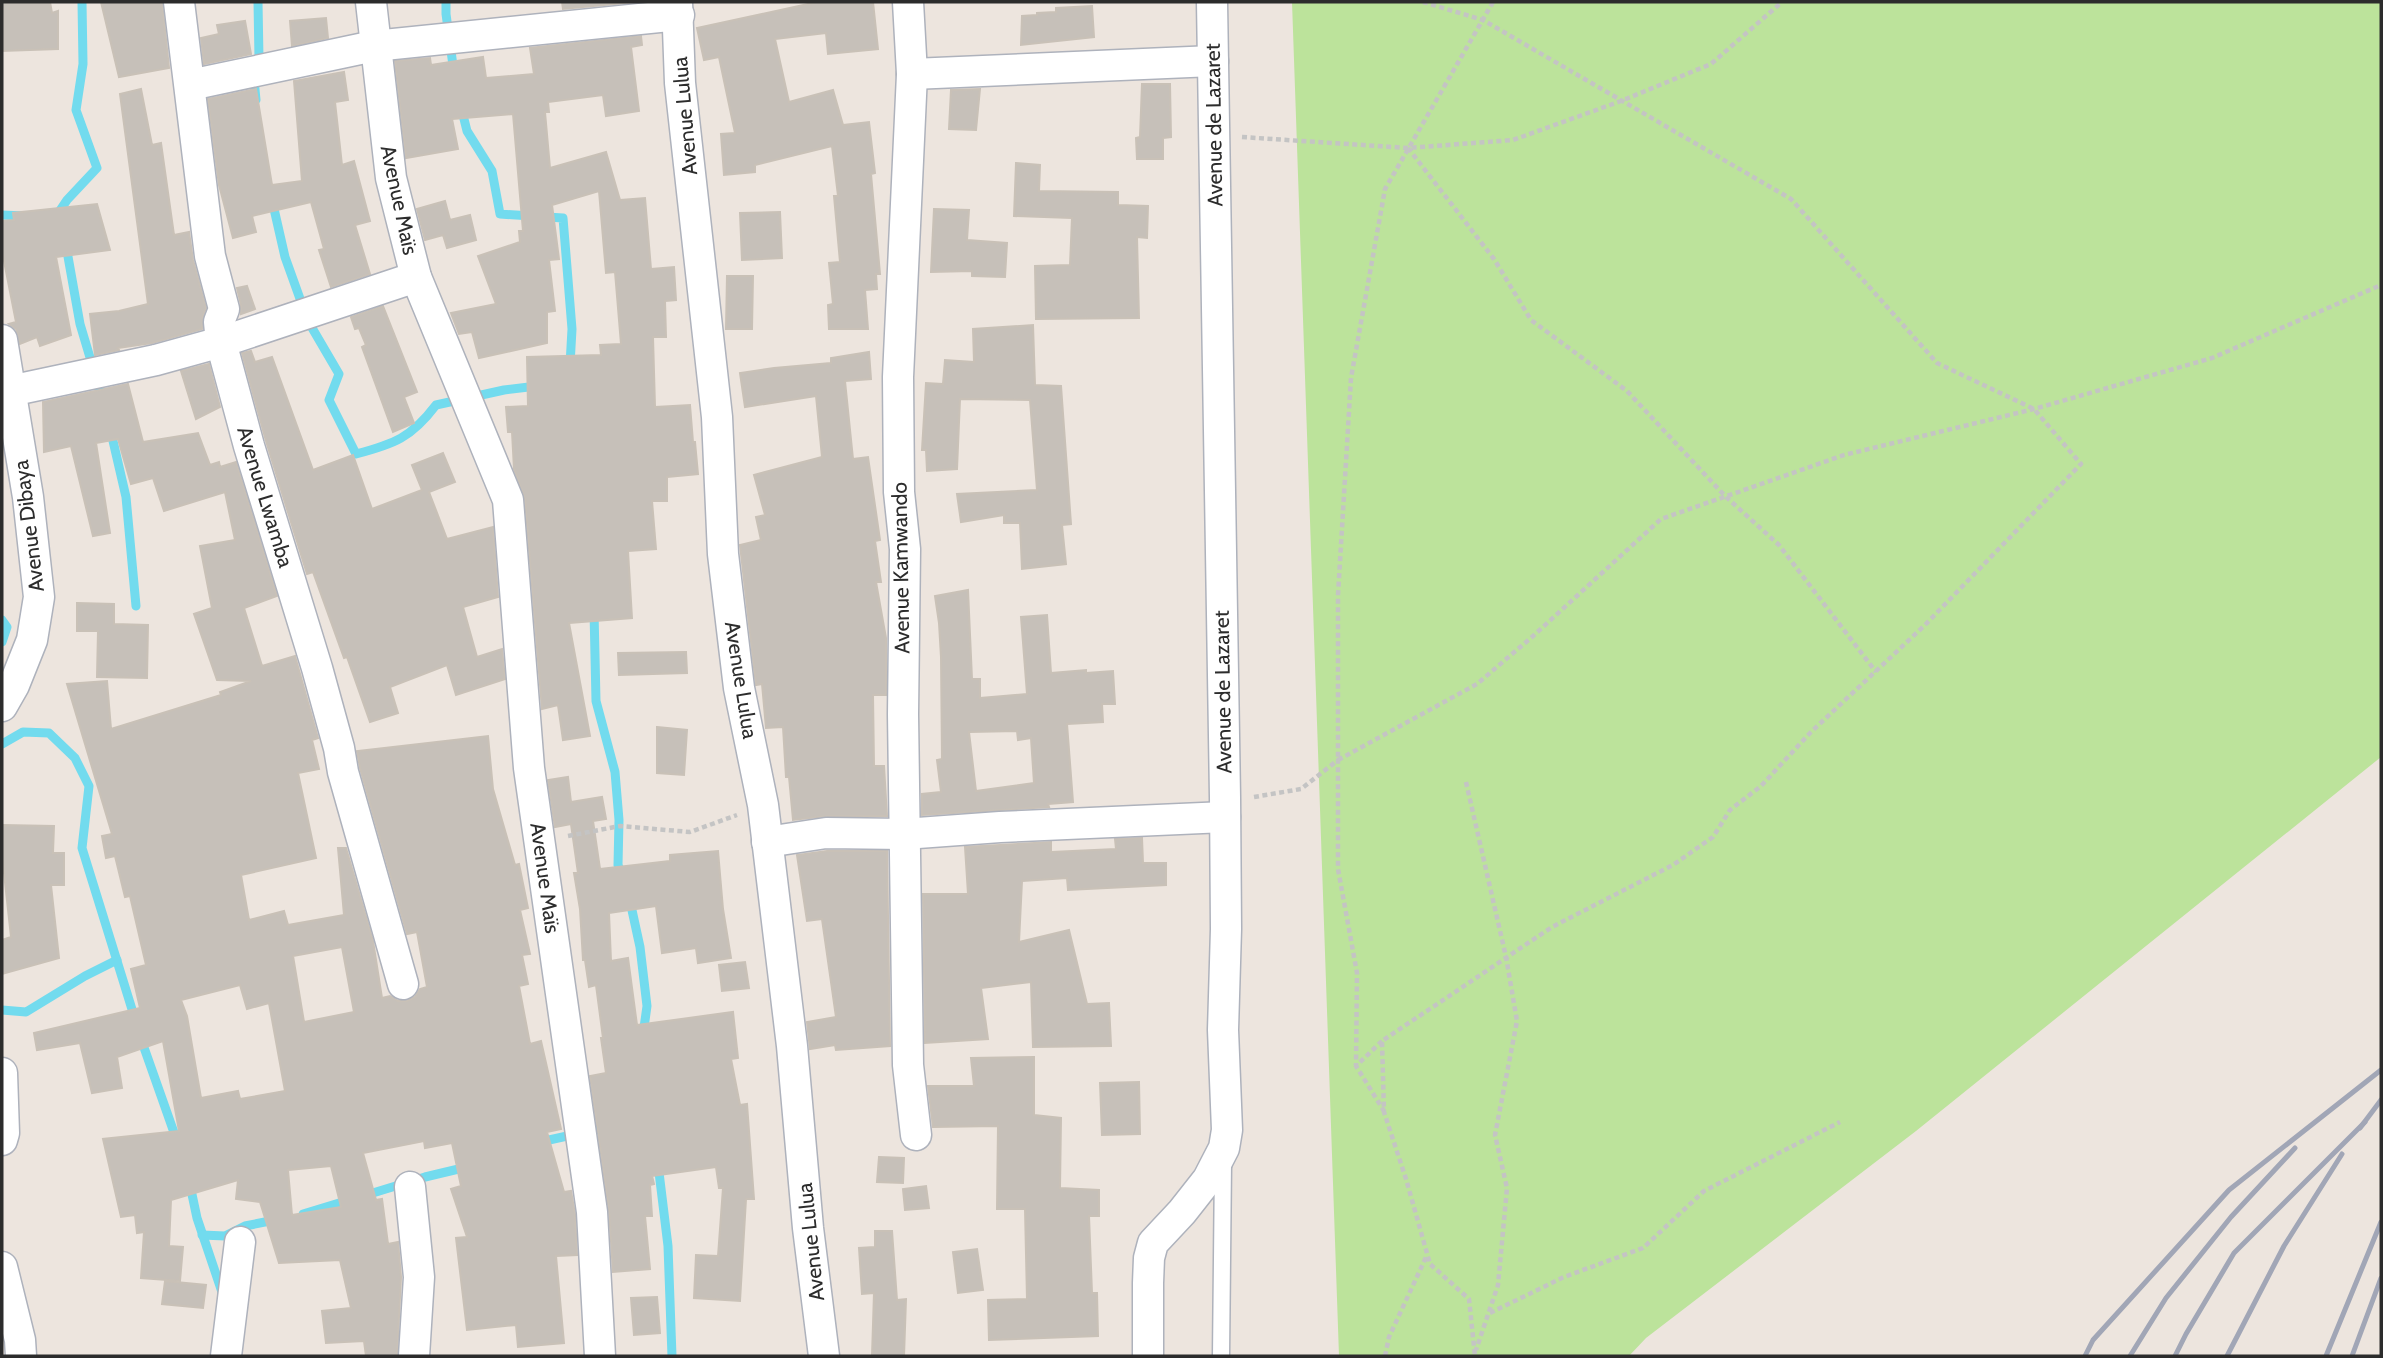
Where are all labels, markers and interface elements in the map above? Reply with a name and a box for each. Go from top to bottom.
street label: Avenue de Lazaret [1200,43,1227,207]
street label: Avenue Lulua [667,56,702,176]
street label: Avenue Maïs [376,143,423,257]
street label: Avenue Lwamba [232,423,299,570]
street label: Avenue Dibaya [8,459,49,593]
street label: Avenue Kamwando [887,482,914,654]
street label: Avenue de Lazaret [1209,610,1236,774]
street label: Avenue Lulua [720,619,763,741]
street label: Avenue Maïs [525,821,566,935]
street label: Avenue Lulua [792,1182,829,1302]

